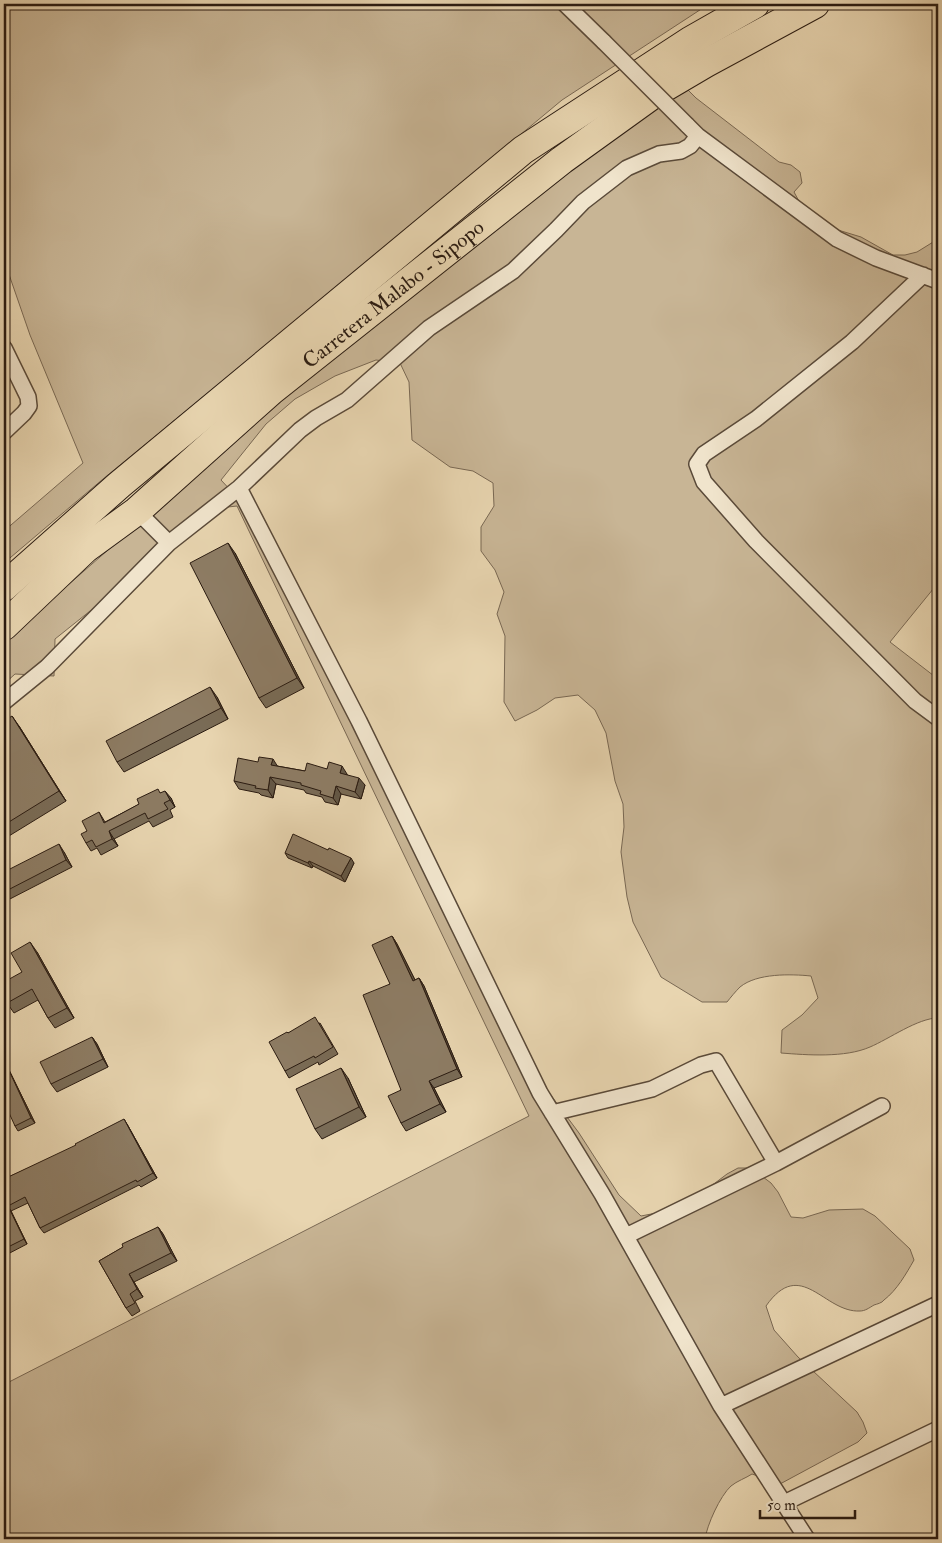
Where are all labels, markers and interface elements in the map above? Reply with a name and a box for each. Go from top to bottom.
street label: Carretera Malabo - Sipopo [297,214,489,374]
scale bar [760,1488,854,1520]
text: 50 m [767,1496,796,1515]

